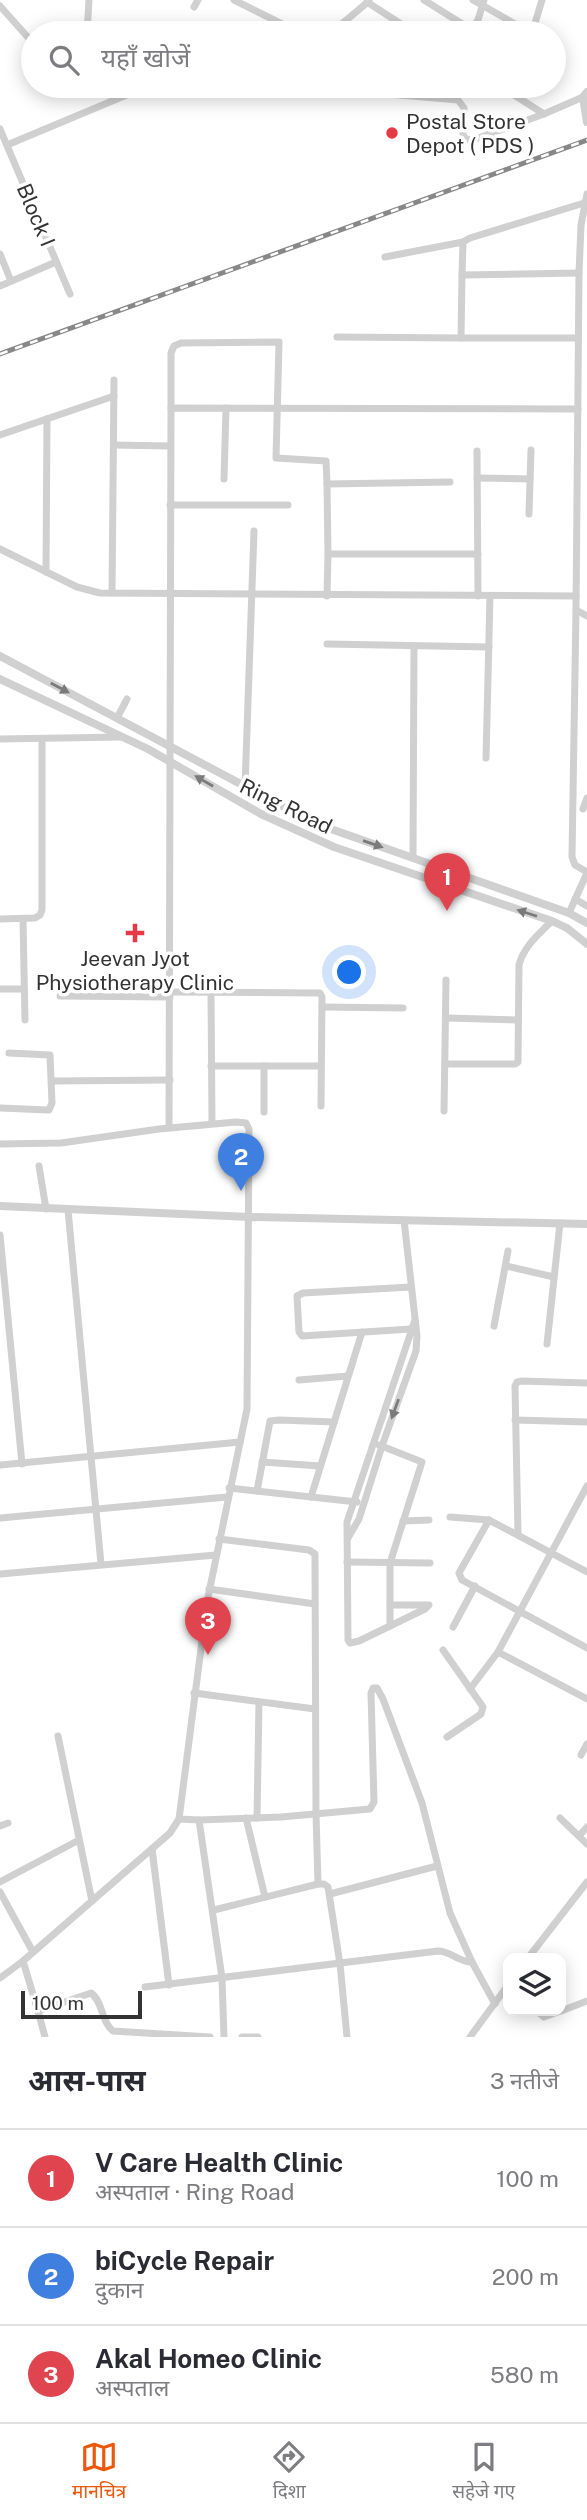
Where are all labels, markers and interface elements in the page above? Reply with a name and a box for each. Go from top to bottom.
search box [21,21,566,98]
icon: search [45,41,83,79]
text: यहाँ खोजें [101,42,190,73]
place label: Postal Store Depot ( PDS ) [406,109,535,158]
marker: Postal Store Depot ( PDS ) [384,125,400,141]
street label: Block I [12,180,60,250]
one-way arrow [51,682,70,694]
street label: Ring Road [236,773,336,839]
one-way arrow [195,774,214,787]
one-way arrow [363,839,384,850]
pin: 1 [424,853,470,911]
one-way arrow [517,907,538,917]
marker: Jeevan Jyot Physiotherapy Clinic [125,923,145,943]
place label: Jeevan Jyot Physiotherapy Clinic [36,946,234,995]
your location [332,955,366,989]
pin: 2 [218,1133,264,1191]
one-way arrow [389,1398,400,1419]
pin: 3 [185,1597,231,1655]
map controls [503,1953,566,2016]
button: layers [503,1953,566,2016]
scale bar [21,1988,142,2020]
text: 100 m [32,1992,84,2014]
text: आस-पास [28,2062,146,2098]
text: 3 नतीजे [490,2067,559,2094]
text: V Care Health Clinic [95,2147,343,2178]
text: 1 [46,2165,56,2192]
text: 100 m [496,2165,559,2192]
text: अस्पताल · Ring Road [95,2178,294,2205]
text: biCycle Repair [95,2245,274,2276]
text: 2 [44,2263,58,2290]
text: 200 m [492,2263,559,2290]
text: दुकान [95,2276,144,2303]
text: Akal Homeo Clinic [95,2343,322,2374]
text: 3 [43,2361,59,2388]
text: 580 m [490,2361,559,2388]
text: अस्पताल [95,2374,169,2401]
tab: मानचित्र [72,2438,126,2506]
tab: दिशा [270,2438,308,2506]
tab: सहेजे गए [452,2438,515,2506]

